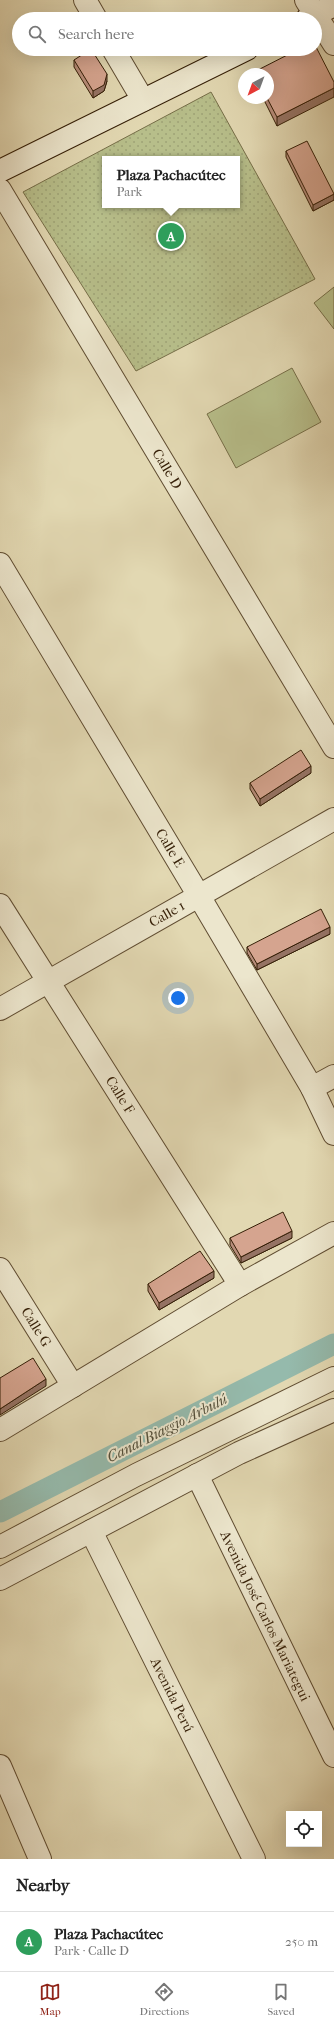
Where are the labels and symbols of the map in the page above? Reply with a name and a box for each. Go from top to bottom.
north arrow [238,68,274,104]
pin: A [158,221,184,251]
street label: Calle D [148,446,186,493]
street label: Calle E [152,826,188,871]
street label: Calle 1 [146,897,188,931]
your location [168,988,188,1008]
street label: Calle F [102,1073,138,1117]
street label: Calle G [17,1304,55,1350]
water label: Canal Biaggio Arbulú [104,1389,231,1466]
street label: Avenida José Carlos Mariategui [216,1527,314,1704]
street label: Avenida Perú [146,1654,197,1735]

